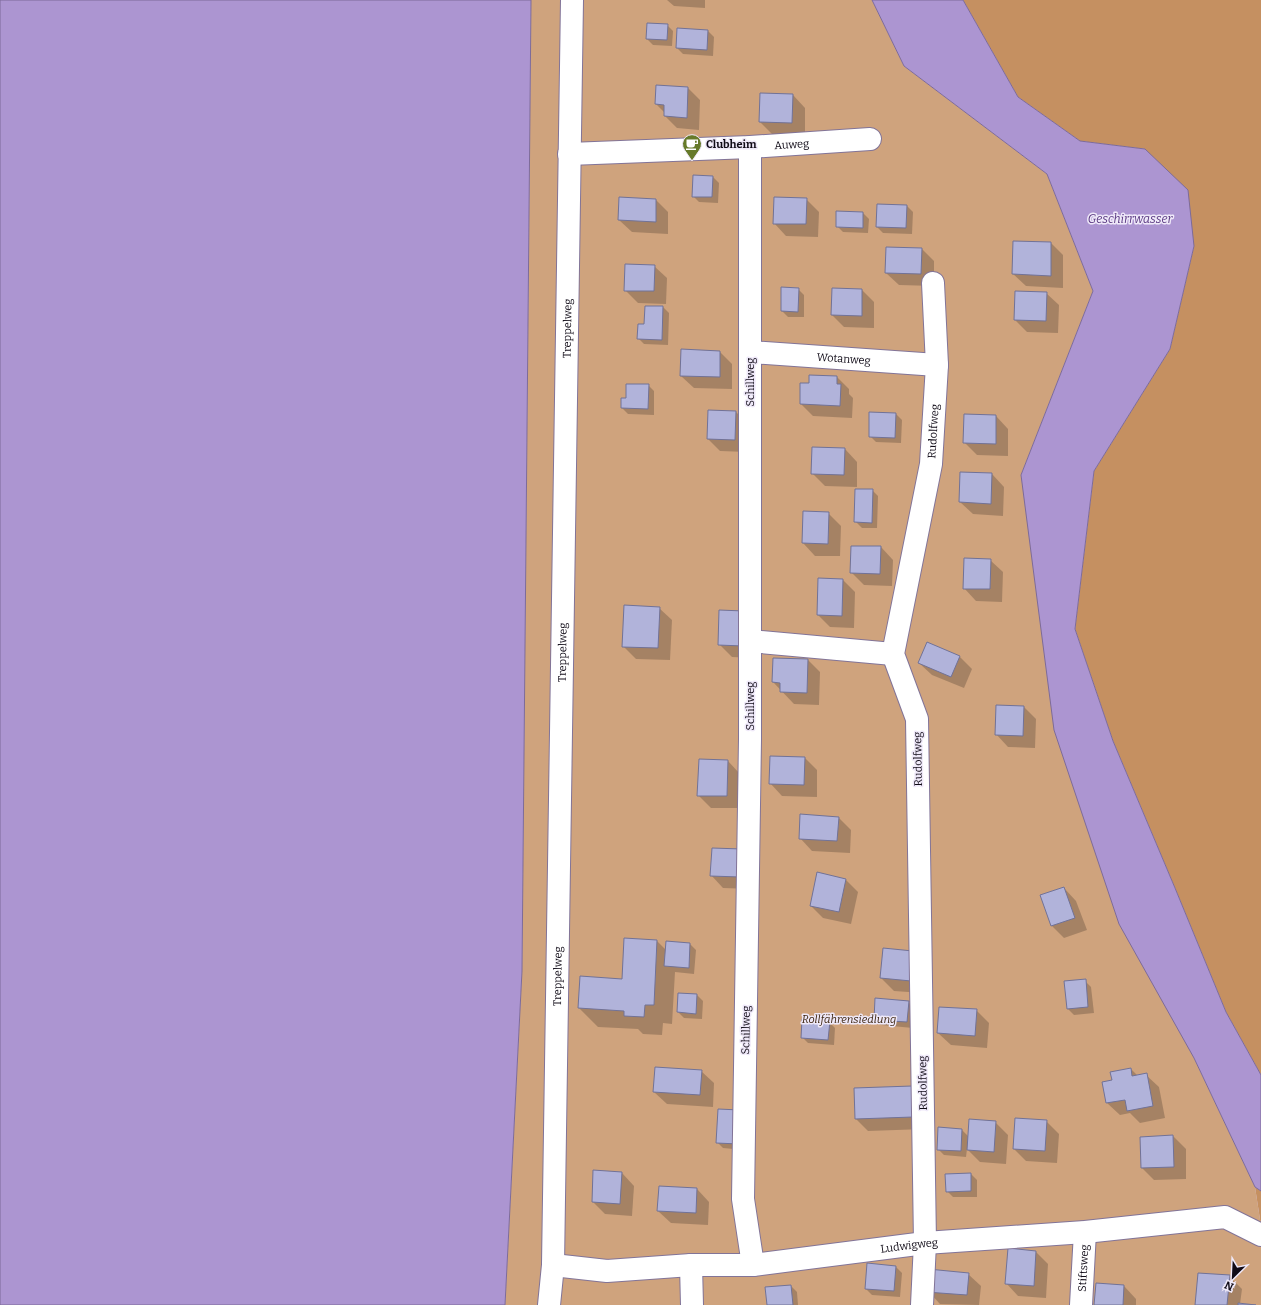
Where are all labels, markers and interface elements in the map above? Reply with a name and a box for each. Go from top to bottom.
cafe icon: Clubheim [681,133,703,161]
street label: Auweg [774,137,810,152]
place label: Clubheim [706,138,757,151]
water label: Geschirrwasser [1088,212,1173,226]
street label: Treppelweg [560,298,574,358]
street label: Wotanweg [816,350,871,367]
street label: Schillweg [744,358,757,406]
street label: Rudolfweg [925,404,941,459]
street label: Treppelweg [555,622,569,682]
street label: Schillweg [744,682,757,730]
street label: Rudolfweg [911,732,925,786]
street label: Treppelweg [550,946,564,1006]
street label: Schillweg [739,1005,753,1055]
park label: Rollfährensiedlung [802,1013,896,1026]
street label: Rudolfweg [916,1056,930,1110]
street label: Ludwigweg [880,1236,938,1255]
street label: Stiftsweg [1075,1244,1091,1292]
north arrow [1213,1257,1253,1297]
text: N [1222,1278,1236,1293]

